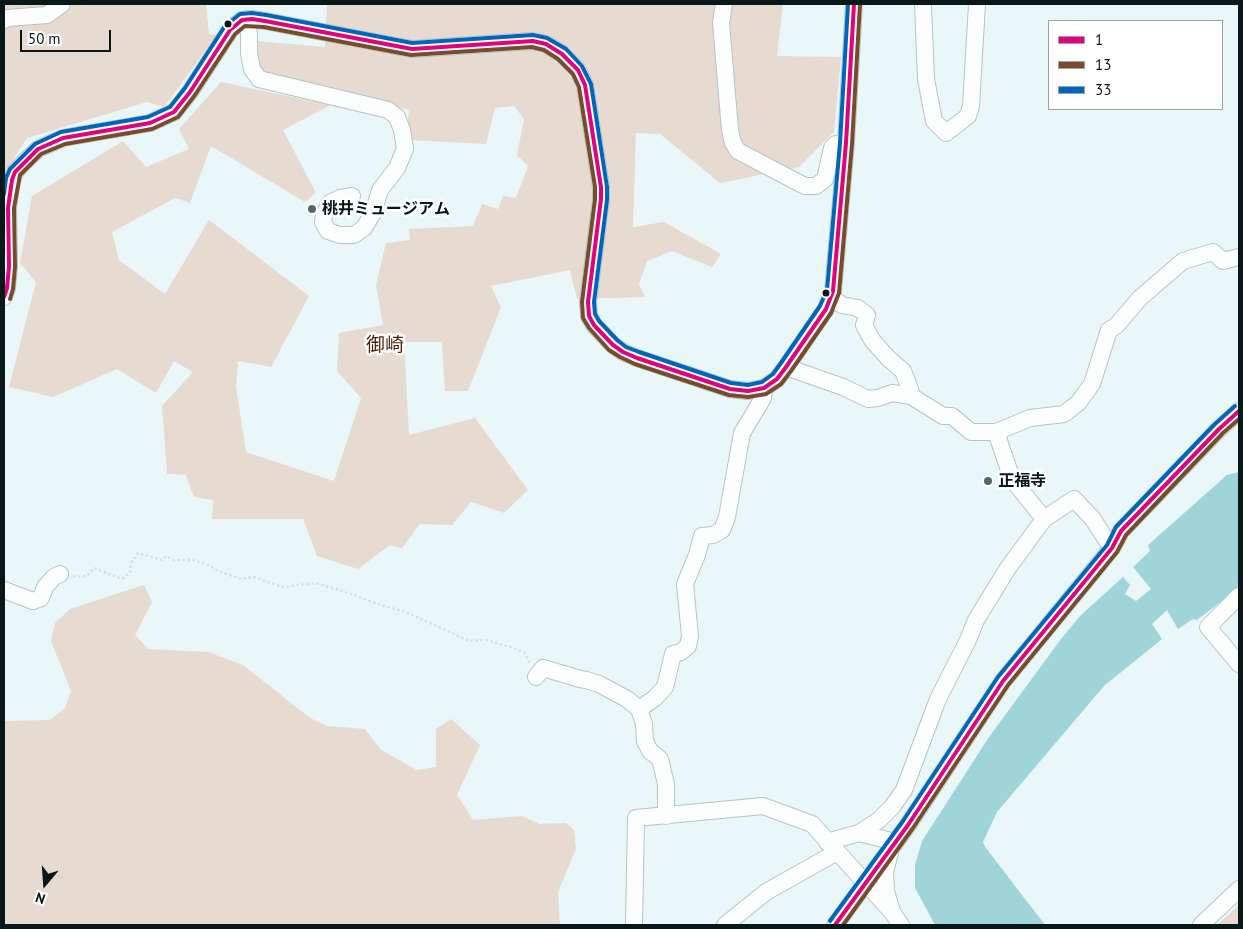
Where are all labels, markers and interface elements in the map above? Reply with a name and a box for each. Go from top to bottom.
unlabelled marker [223,19,233,29]
scale bar [22,20,114,52]
legend [1048,20,1223,110]
text: 50 m [28,29,61,48]
text: 1 [1095,30,1103,49]
text: 13 [1095,55,1111,74]
text: 33 [1095,80,1111,99]
place label: 桃井ミュージアム [322,199,450,219]
marker: 桃井ミュージアム [306,203,318,215]
unlabelled marker [821,288,831,298]
district label: 御崎 [366,335,404,357]
place label: 正福寺 [998,471,1046,491]
marker: 正福寺 [982,475,994,487]
north arrow [20,859,70,909]
text: N [33,888,48,908]

